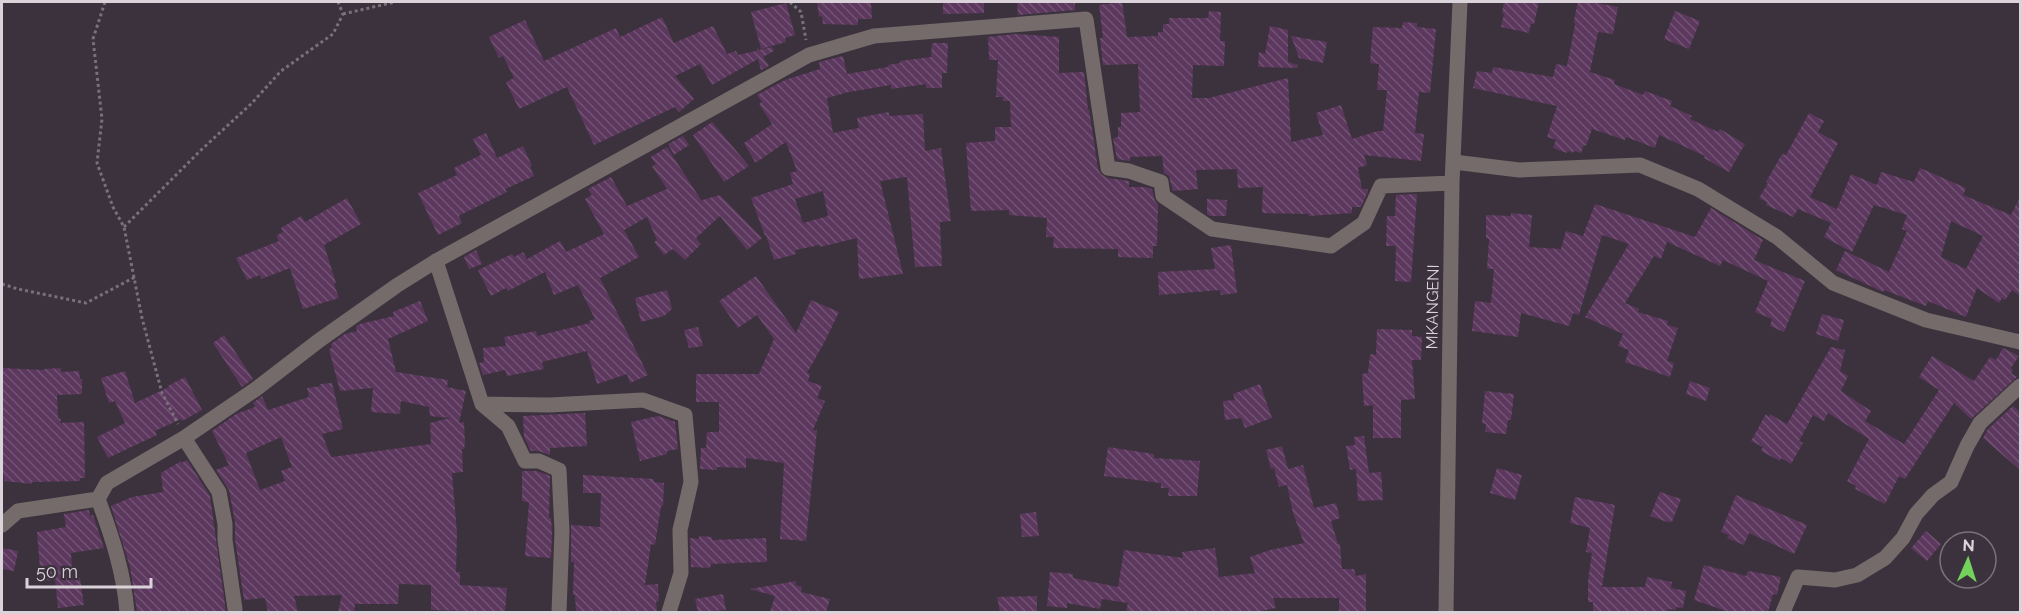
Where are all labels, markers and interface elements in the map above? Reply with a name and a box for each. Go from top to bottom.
street label: MKANGENI [1422,264,1443,350]
north arrow [1938,530,1998,590]
text: N [1962,536,1975,555]
scale bar [27,551,152,589]
text: 50 m [36,561,78,582]

